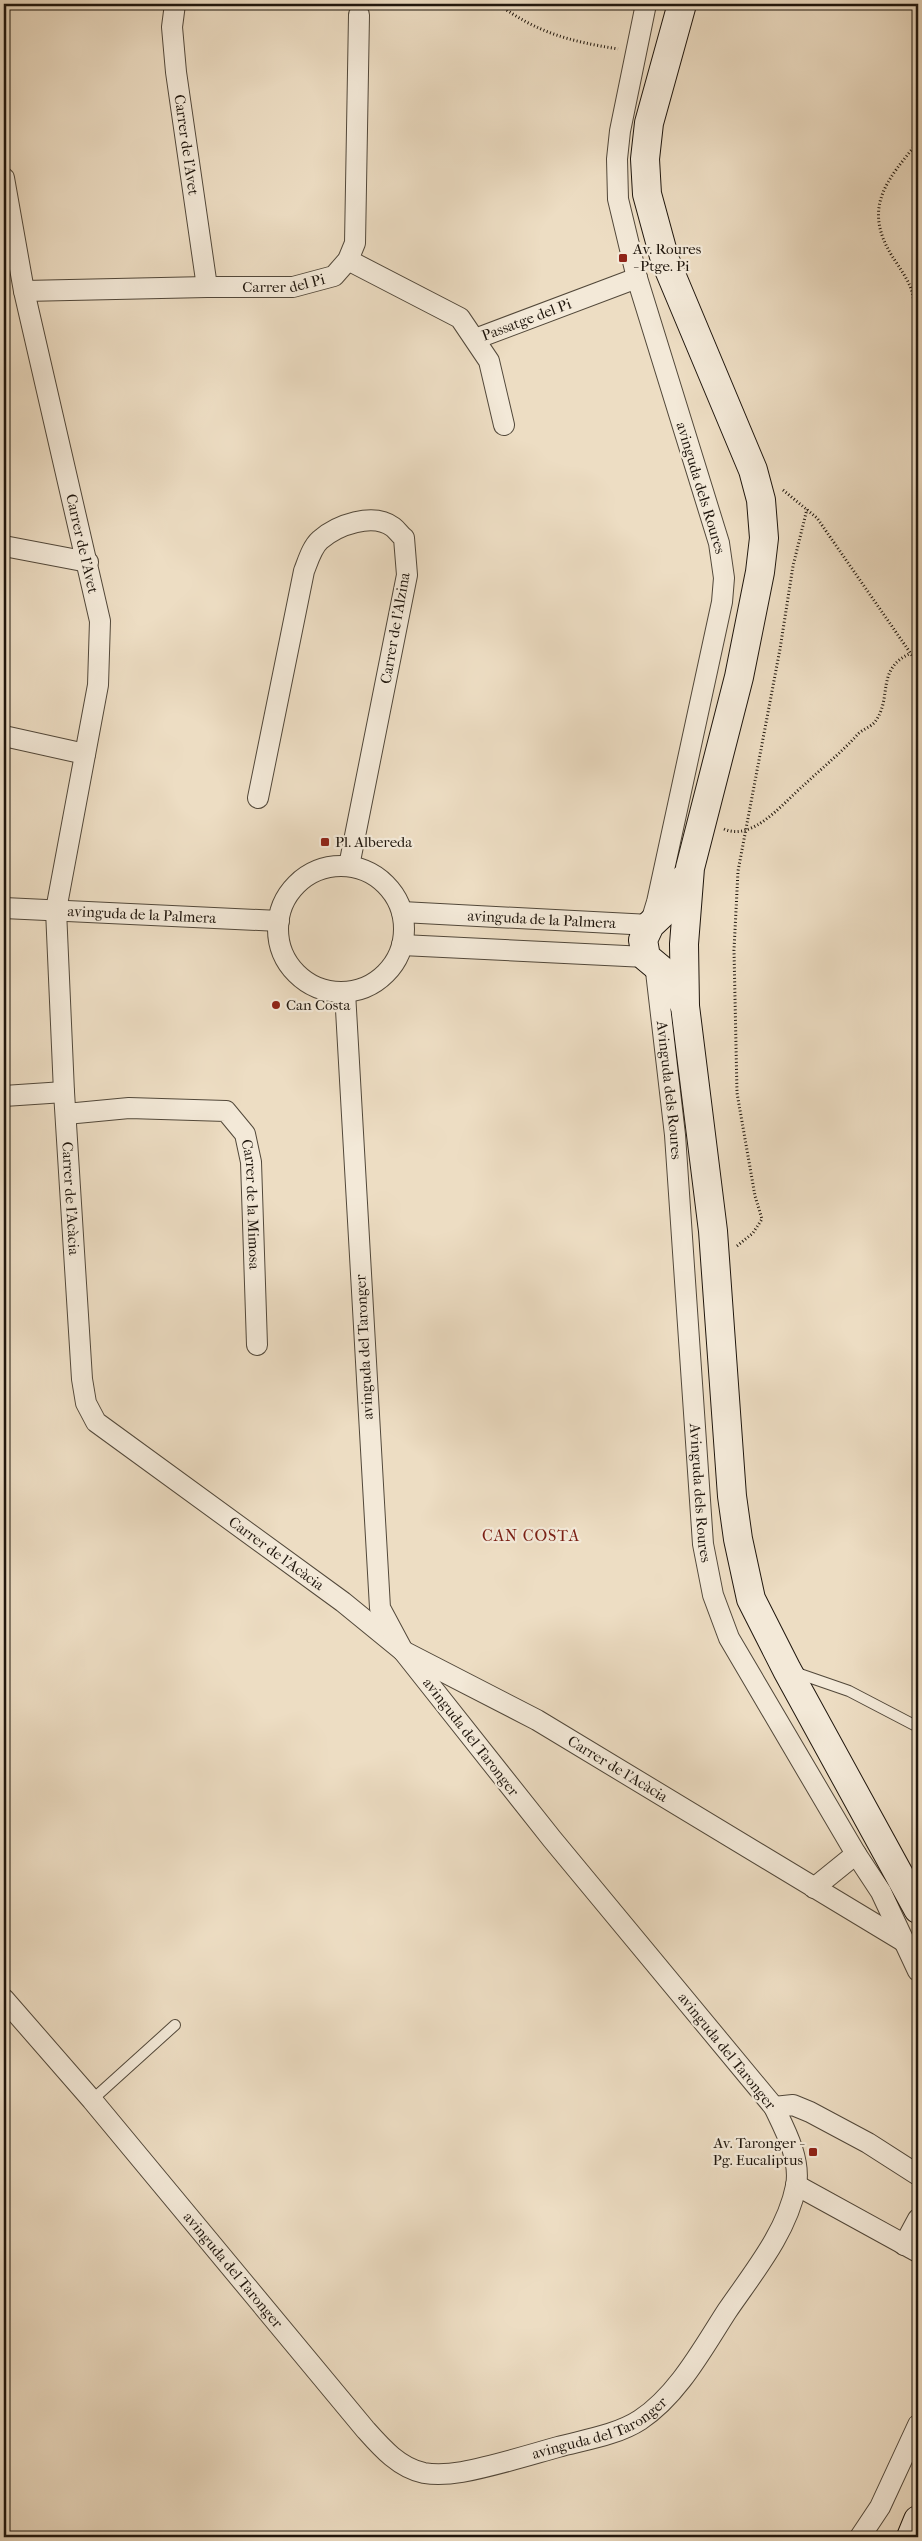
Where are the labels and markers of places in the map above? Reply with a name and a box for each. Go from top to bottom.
place label: Av. Roures - Ptge. Pi [632,240,702,275]
marker: Av. Roures - Ptge. Pi [617,252,629,264]
place label: Pl. Albereda [335,833,413,851]
marker: Pl. Albereda [319,836,331,848]
place label: Can Costa [286,996,352,1014]
marker: Can Costa [270,999,282,1011]
place label: Av. Taronger - Pg. Eucaliptus [712,2134,805,2169]
marker: Av. Taronger - Pg. Eucaliptus [807,2146,819,2158]

